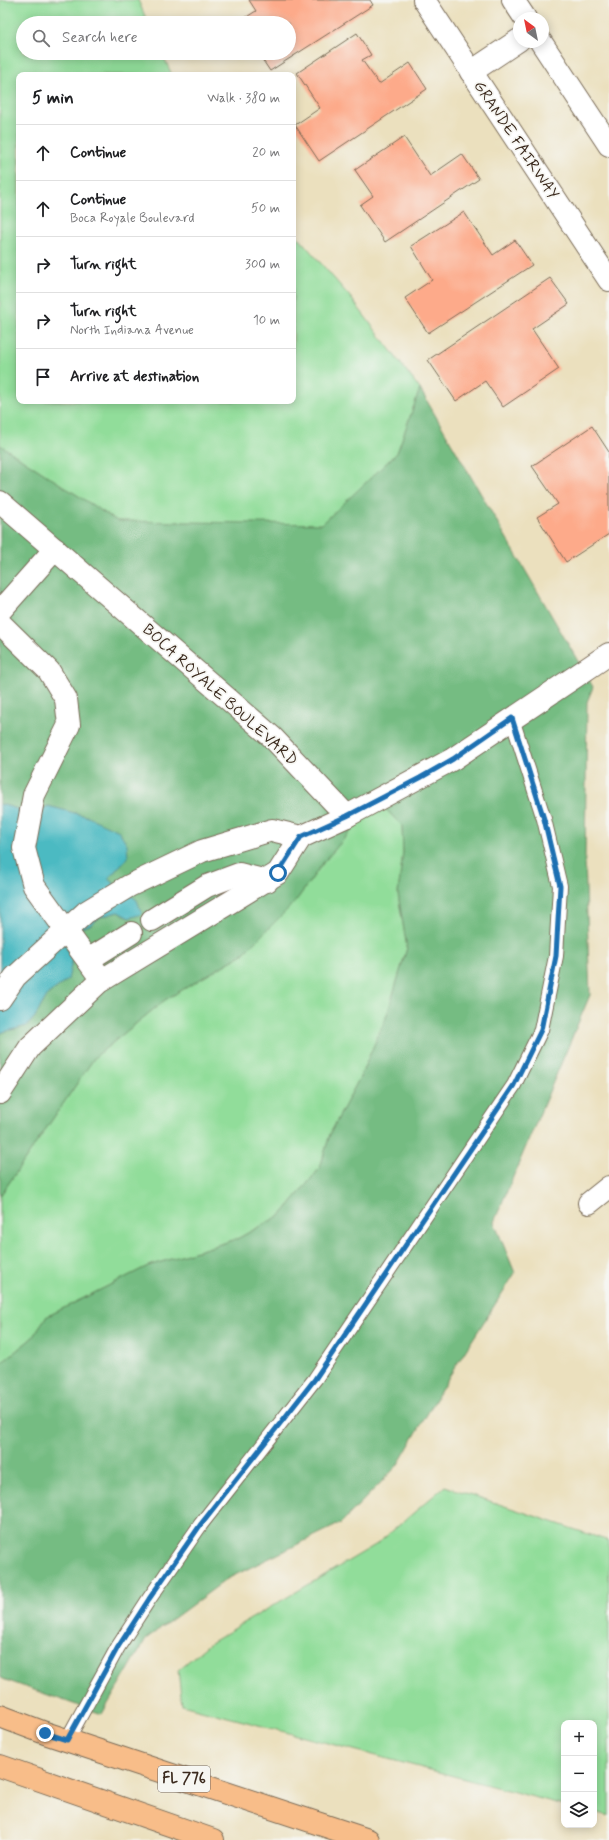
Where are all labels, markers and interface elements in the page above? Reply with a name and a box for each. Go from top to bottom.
north arrow [513,12,549,48]
search box [16,16,296,60]
icon: search [30,27,52,49]
text: Search here [62,28,138,48]
street label: GRANDE FAIRWAY [468,77,564,204]
text: 5 min [32,87,74,109]
text: Walk · 380 m [207,90,280,107]
icon: ahead [32,142,54,164]
text: Continue [70,143,126,163]
text: 20 m [252,144,280,161]
text: Continue [70,190,126,210]
icon: ahead [32,198,54,220]
text: 50 m [251,200,280,217]
text: Boca Royale Boulevard [70,210,195,227]
icon: right [32,254,54,276]
text: Turn right [70,255,137,275]
text: 300 m [245,256,280,273]
text: Turn right [70,302,137,322]
icon: right [32,310,54,332]
text: 10 m [253,312,280,329]
text: North Indiana Avenue [70,322,194,339]
icon: arrive [32,366,54,388]
text: Arrive at destination [70,367,199,387]
street label: BOCA ROYALE BOULEVARD [138,619,302,771]
route start [269,864,287,882]
map controls [561,1720,597,1828]
button: + [561,1720,597,1756]
route end [36,1724,54,1742]
button: − [561,1756,597,1792]
road number: FL 776 [158,1766,210,1792]
button: layers [561,1792,597,1828]

